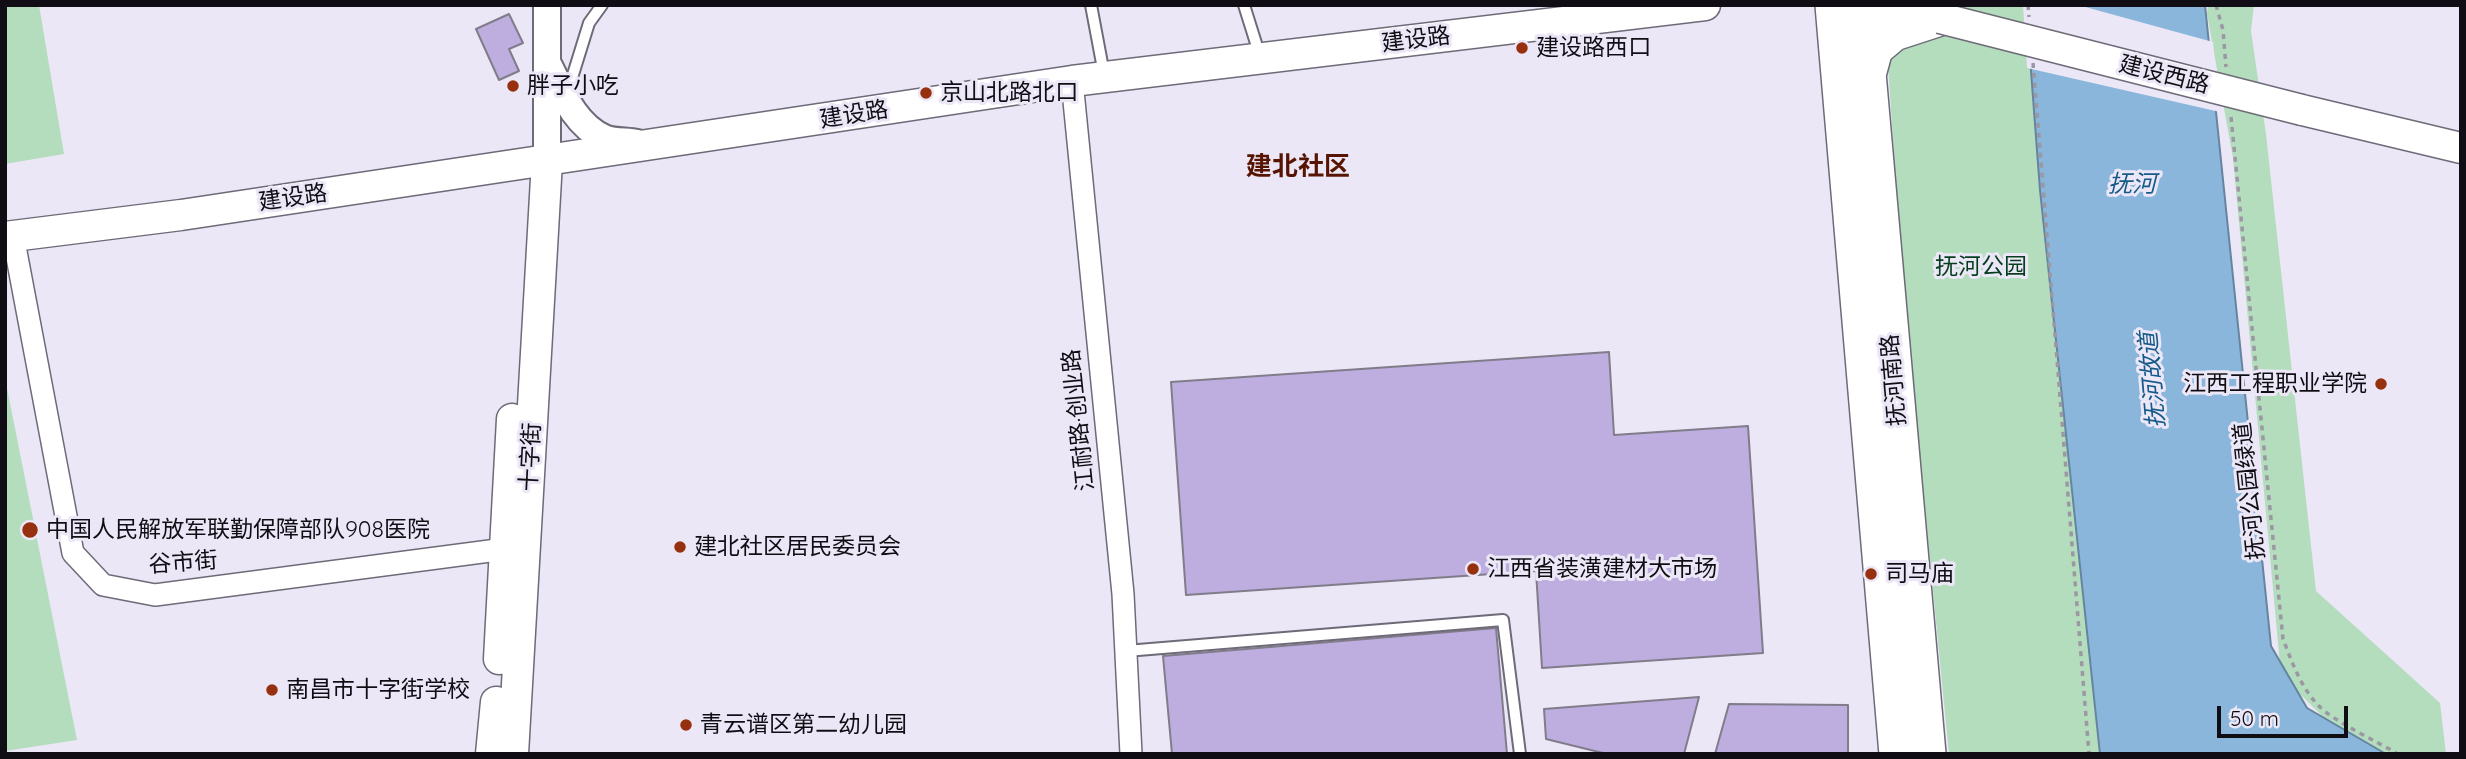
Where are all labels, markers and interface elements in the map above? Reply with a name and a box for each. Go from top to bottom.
street label: 建设路 [1380,22,1452,58]
place label: 建设路西口 [1536,34,1651,62]
marker: 建设路西口 [1514,40,1530,56]
street label: 建设西路 [2116,50,2212,100]
place label: 胖子小吃 [527,72,619,100]
marker: 胖子小吃 [505,78,521,94]
place label: 京山北路北口 [940,79,1078,107]
marker: 京山北路北口 [918,85,934,101]
street label: 建设路 [818,96,890,134]
district label: 建北社区 [1246,151,1350,183]
water label: 抚河 [2108,171,2156,199]
street label: 建设路 [257,180,329,216]
park label: 抚河公园 [1935,253,2027,281]
water label: 抚河故道 [2134,331,2172,429]
street label: 抚河南路 [1876,333,1912,427]
street label: 江耐路·创业路 [1058,348,1100,492]
place label: 江西工程职业学院 [2183,370,2367,398]
marker: 江西工程职业学院 [2373,376,2389,392]
street label: 抚河公园绿道 [2229,421,2271,561]
street label: 十字街 [515,422,547,492]
place label: 中国人民解放军联勤保障部队908医院 [46,516,430,544]
marker: 中国人民解放军联勤保障部队908医院 [20,520,40,540]
place label: 建北社区居民委员会 [694,533,901,561]
marker: 建北社区居民委员会 [672,539,688,555]
street label: 谷市街 [148,547,218,579]
place label: 江西省装潢建材大市场 [1487,555,1717,583]
place label: 司马庙 [1885,560,1954,588]
marker: 江西省装潢建材大市场 [1465,561,1481,577]
marker: 司马庙 [1863,566,1879,582]
place label: 南昌市十字街学校 [286,676,470,704]
marker: 南昌市十字街学校 [264,682,280,698]
scale bar [2221,692,2352,736]
text: 50 m [2230,705,2279,731]
place label: 青云谱区第二幼儿园 [700,711,907,739]
marker: 青云谱区第二幼儿园 [678,717,694,733]

